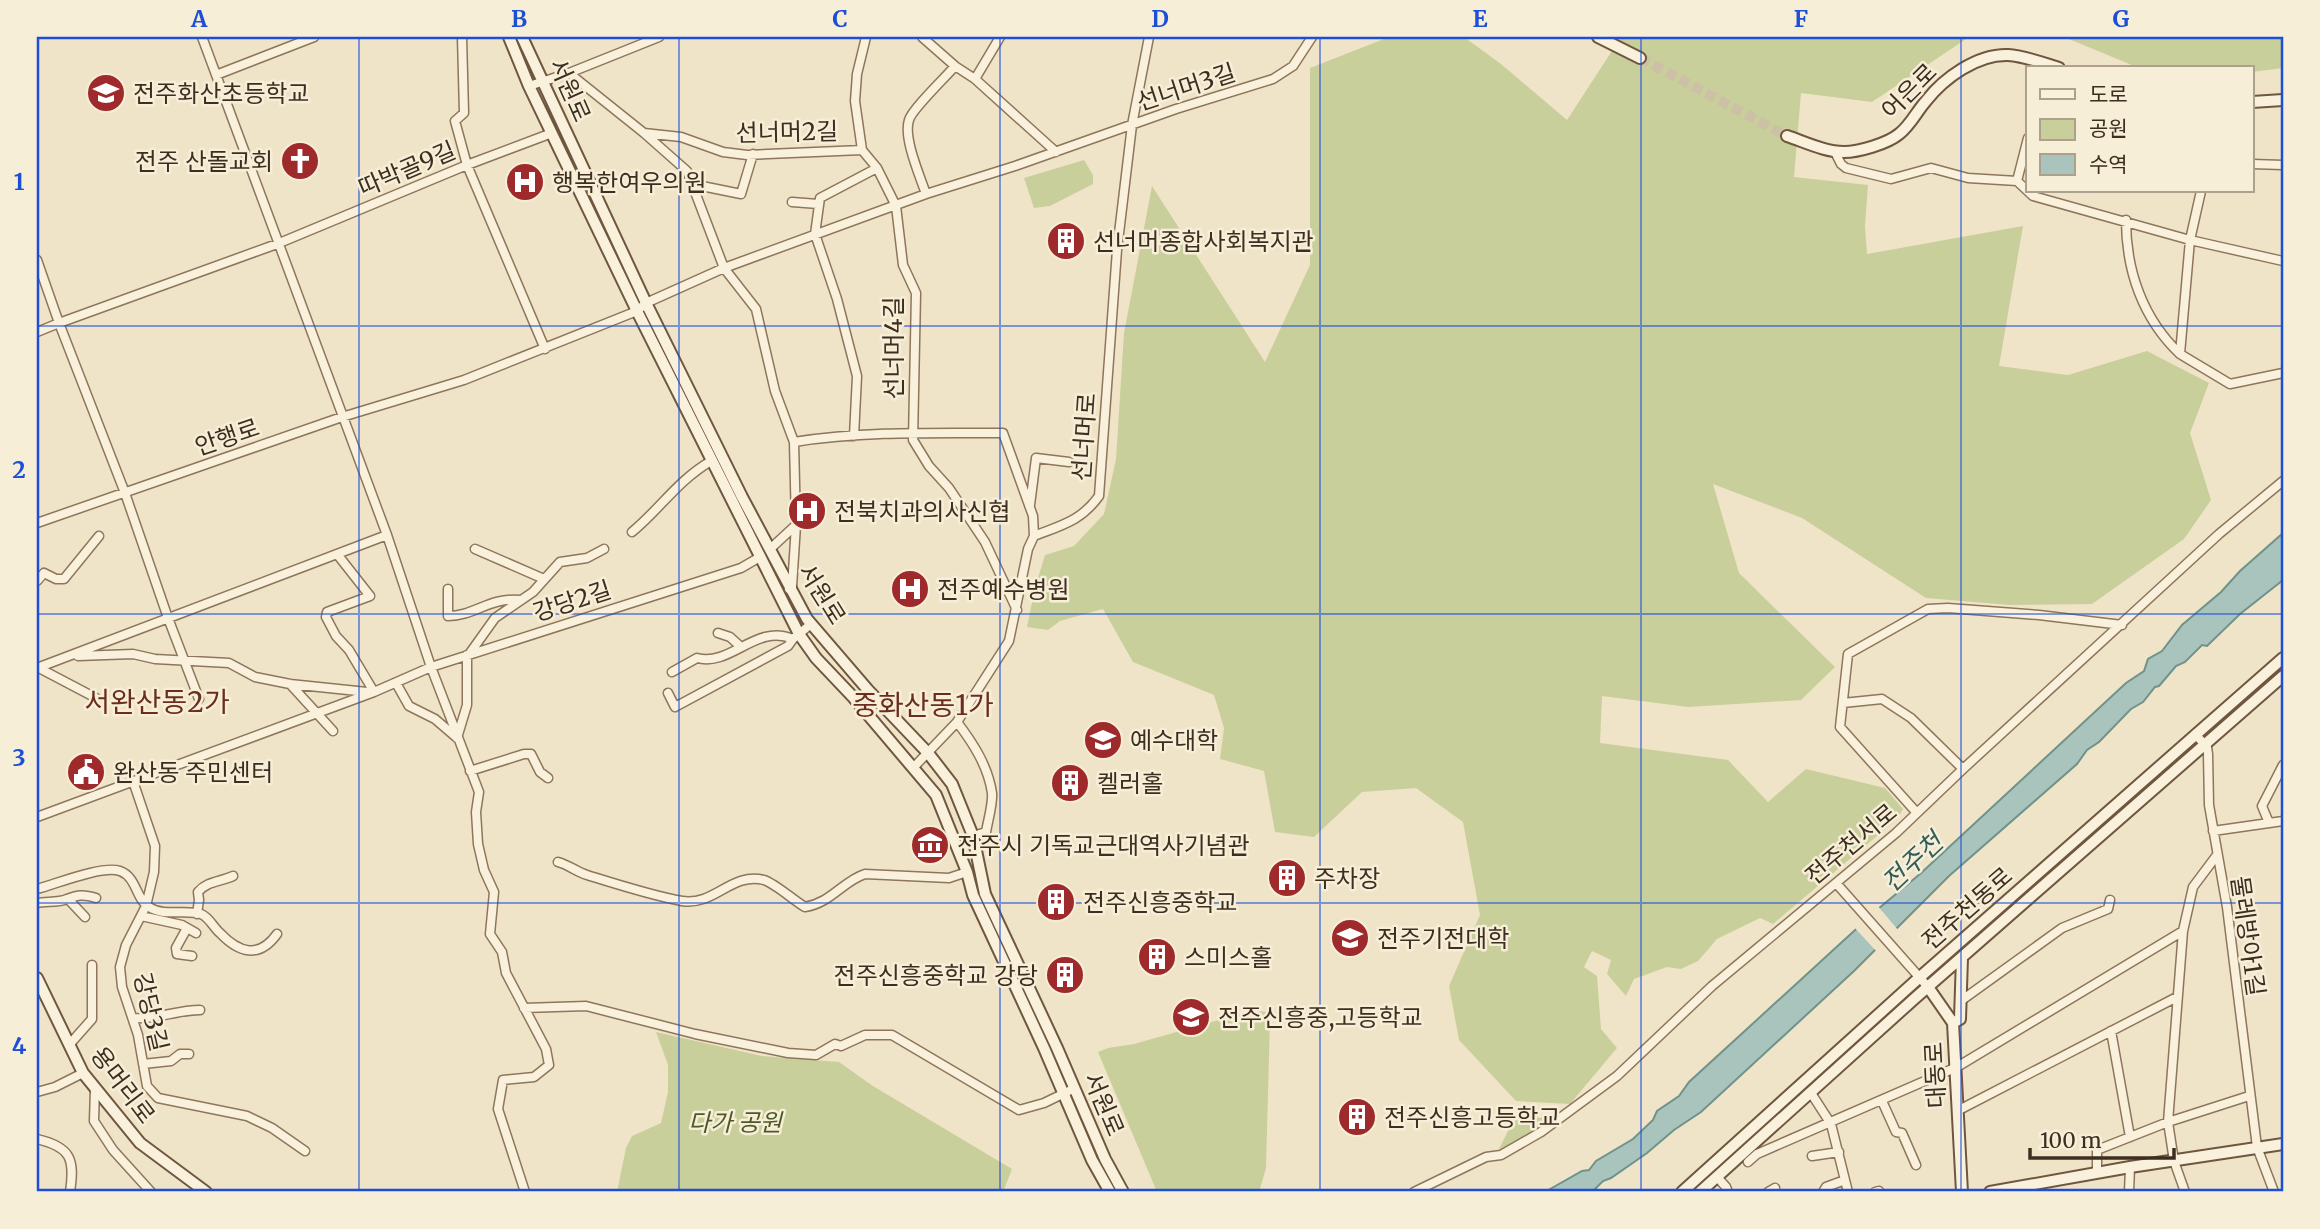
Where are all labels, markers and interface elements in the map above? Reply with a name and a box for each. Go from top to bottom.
text: A [190,4,208,33]
text: B [511,4,527,33]
text: C [832,4,848,33]
text: D [1151,4,1169,33]
text: E [1472,4,1488,33]
text: F [1794,4,1808,33]
text: G [2113,4,2130,33]
street label: 서원로 [542,53,598,127]
street label: 선너머3길 [1133,56,1239,118]
street label: 어은로 [1875,57,1943,125]
legend [2026,66,2254,192]
school or university icon: 전주화산초등학교 [85,72,127,114]
place label: 전주화산초등학교 [133,78,310,109]
text: 도로 [2089,81,2128,108]
text: 공원 [2089,115,2128,142]
street label: 선너머2길 [735,116,839,148]
street label: 따박골9길 [354,135,460,203]
church icon: 전주 산돌교회 [279,140,321,182]
place label: 전주 산돌교회 [135,146,273,177]
text: 수역 [2089,151,2128,178]
hospital icon: 행복한여우의원 [504,161,546,203]
text: 1 [14,167,25,196]
place label: 행복한여우의원 [552,167,707,198]
building icon: 선너머종합사회복지관 [1045,220,1087,262]
place label: 선너머종합사회복지관 [1093,226,1314,257]
street label: 선너머4길 [878,296,909,400]
street label: 선너머로 [1065,392,1103,482]
street label: 안행로 [191,412,263,462]
text: 2 [12,455,26,484]
hospital icon: 전북치과의사신협 [786,490,828,532]
place label: 전북치과의사신협 [834,496,1011,527]
street label: 서원로 [791,558,853,630]
hospital icon: 전주예수병원 [889,568,931,610]
street label: 강당2길 [529,574,615,628]
place label: 전주예수병원 [937,574,1069,605]
district label: 서완산동2가 [84,684,230,720]
district label: 중화산동1가 [852,687,994,723]
school or university icon: 예수대학 [1082,719,1124,761]
place label: 예수대학 [1130,725,1218,756]
text: 3 [12,743,26,772]
public building icon: 완산동 주민센터 [65,751,107,793]
place label: 완산동 주민센터 [113,757,273,788]
building icon: 켈러홀 [1049,762,1091,804]
place label: 켈러홀 [1097,768,1163,799]
street label: 전주천서로 [1799,797,1903,891]
water label: 전주천 [1875,823,1952,899]
museum icon: 전주시 기독교근대역사기념관 [909,824,951,866]
place label: 전주시 기독교근대역사기념관 [957,830,1250,861]
building icon: 주차장 [1266,857,1308,899]
street label: 전주천동로 [1915,860,2019,956]
place label: 주차장 [1314,863,1380,894]
street label: 물레방아1길 [2224,874,2272,998]
building icon: 전주신흥중학교 [1035,881,1077,923]
place label: 전주신흥중학교 [1083,887,1238,918]
school or university icon: 전주기전대학 [1329,917,1371,959]
place label: 전주기전대학 [1377,923,1509,954]
building icon: 스미스홀 [1136,936,1178,978]
place label: 스미스홀 [1184,942,1272,973]
building icon: 전주신흥중학교 강당 [1044,954,1086,996]
place label: 전주신흥중학교 강당 [834,960,1038,991]
street label: 강당3길 [127,970,175,1054]
school or university icon: 전주신흥중,고등학교 [1170,996,1212,1038]
place label: 전주신흥중,고등학교 [1218,1002,1423,1033]
text: 4 [12,1031,27,1060]
street label: 용머리로 [84,1040,162,1130]
street label: 대동로 [1918,1041,1952,1109]
street label: 서원로 [1077,1067,1131,1141]
building icon: 전주신흥고등학교 [1336,1096,1378,1138]
place label: 전주신흥고등학교 [1384,1102,1561,1133]
park label: 다가 공원 [688,1107,784,1138]
scale bar [2030,1117,2173,1161]
text: 100 m [2040,1127,2102,1154]

